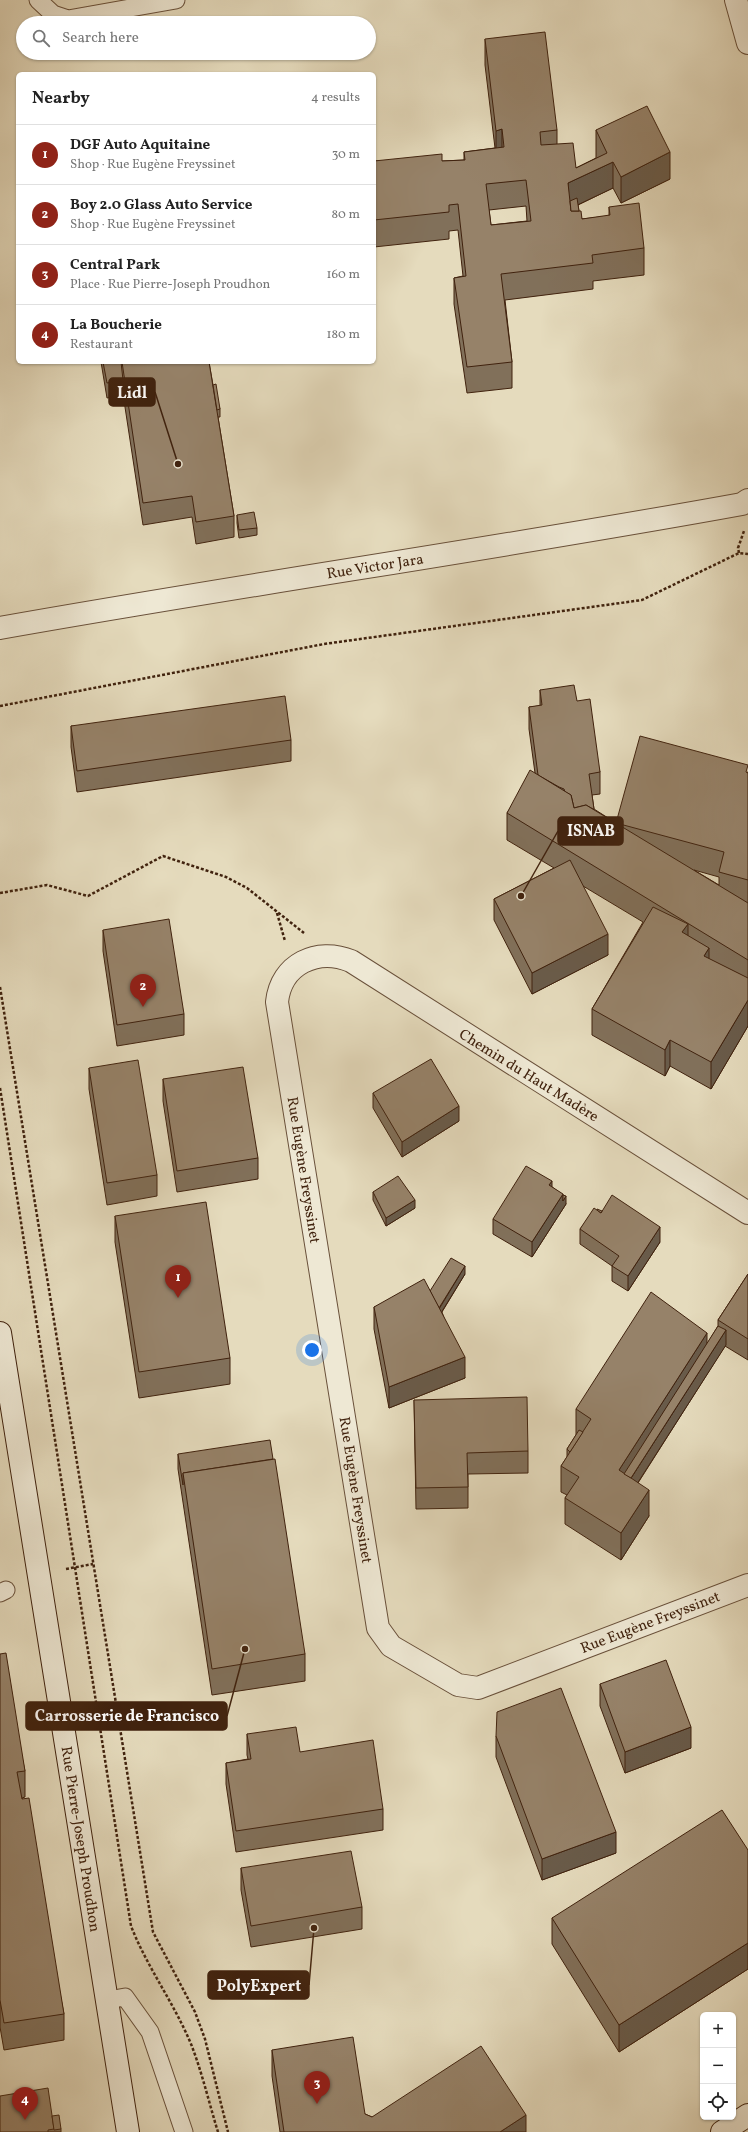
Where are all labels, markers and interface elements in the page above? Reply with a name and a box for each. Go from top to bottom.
search box [16,16,376,60]
icon: search [30,27,52,49]
text: Search here [62,28,139,49]
text: Nearby [32,87,90,110]
text: 4 results [311,89,360,107]
text: DGF Auto Aquitaine [70,135,210,156]
text: 1 [42,146,48,164]
text: 30 m [332,146,360,164]
text: Shop · Rue Eugène Freyssinet [70,156,235,174]
text: Boy 2.0 Glass Auto Service [70,195,253,216]
text: 2 [42,206,48,224]
text: 80 m [331,206,360,224]
text: Shop · Rue Eugène Freyssinet [70,216,235,234]
text: Central Park [70,255,160,276]
text: 3 [42,266,48,284]
text: 160 m [326,266,360,284]
text: Place · Rue Pierre-Joseph Proudhon [70,276,270,294]
text: La Boucherie [70,315,162,336]
text: 4 [41,326,49,344]
text: 180 m [326,326,360,344]
text: Restaurant [70,336,133,354]
callout: Lidl [109,378,155,406]
text: Lidl [117,383,148,405]
street label: Rue Victor Jara [325,549,425,585]
callout: ISNAB [558,817,623,845]
text: ISNAB [567,821,615,843]
pin: 2 [130,974,156,1007]
street label: Chemin du Haut Madère [454,1025,602,1128]
street label: Rue Eugène Freyssinet [281,1095,324,1245]
pin: 1 [165,1265,191,1298]
your location [302,1340,322,1360]
street label: Rue Eugène Freyssinet [333,1415,376,1565]
street label: Rue Eugène Freyssinet [578,1587,723,1660]
callout: Carrosserie de Francisco [26,1702,227,1730]
text: Carrosserie de Francisco [35,1706,219,1728]
street label: Rue Pierre-Joseph Proudhon [54,1745,105,1934]
callout: PolyExpert [208,1971,309,1999]
text: PolyExpert [217,1976,301,1998]
map controls [700,2012,736,2120]
button: + [700,2012,736,2048]
button: − [700,2048,736,2084]
pin: 3 [304,2071,330,2104]
button: locate [700,2084,736,2120]
pin: 4 [12,2087,38,2120]

